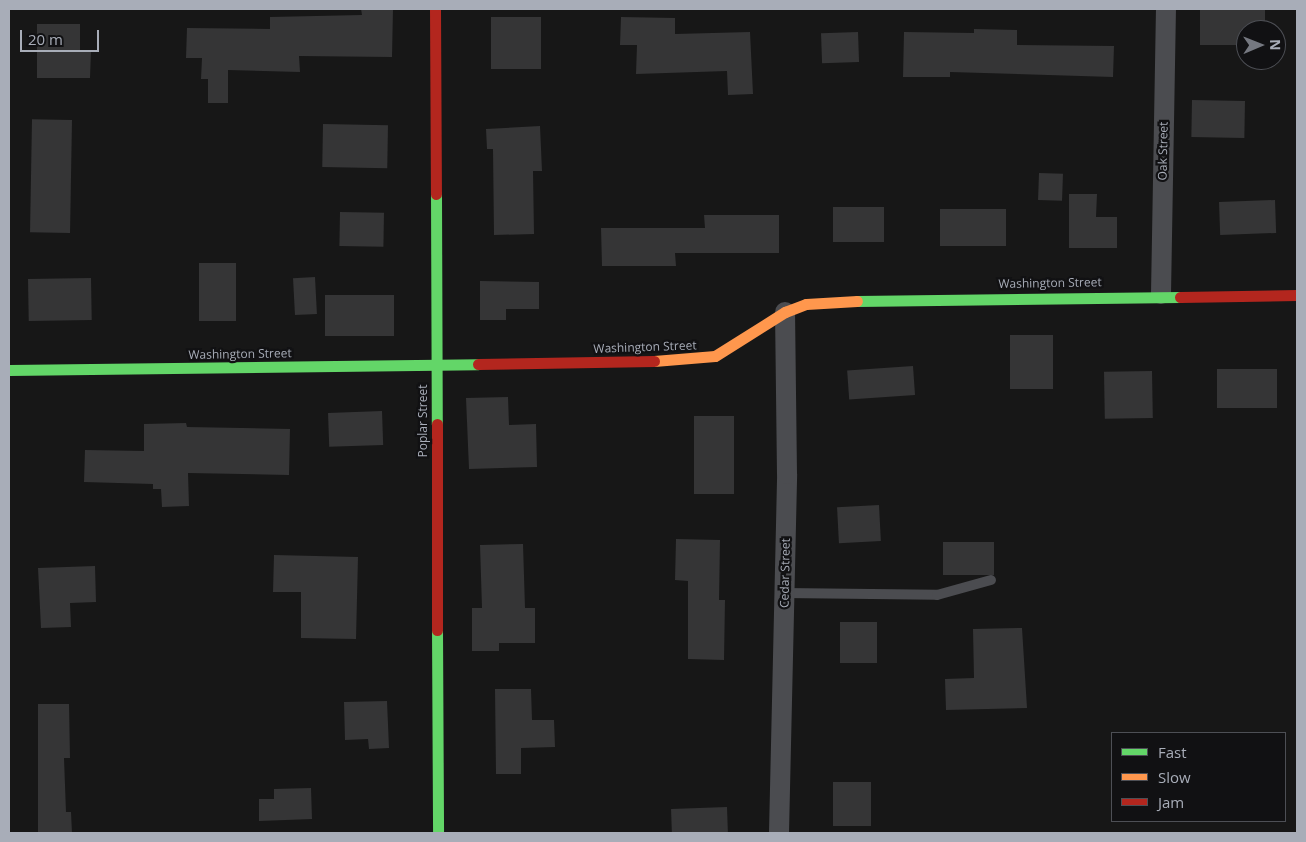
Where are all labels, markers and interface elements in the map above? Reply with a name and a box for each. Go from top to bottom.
scale bar [22,20,101,52]
north arrow [1236,20,1286,70]
text: 20 m [28,29,63,49]
text: N [1266,39,1285,51]
street label: Oak Street [1155,121,1171,181]
street label: Washington Street [998,275,1102,291]
street label: Washington Street [593,338,697,356]
street label: Washington Street [188,346,292,362]
street label: Poplar Street [416,384,430,458]
street label: Cedar Street [777,538,793,608]
legend [1111,732,1286,822]
text: Fast [1158,742,1187,762]
text: Slow [1158,767,1191,787]
text: Jam [1158,792,1184,812]

